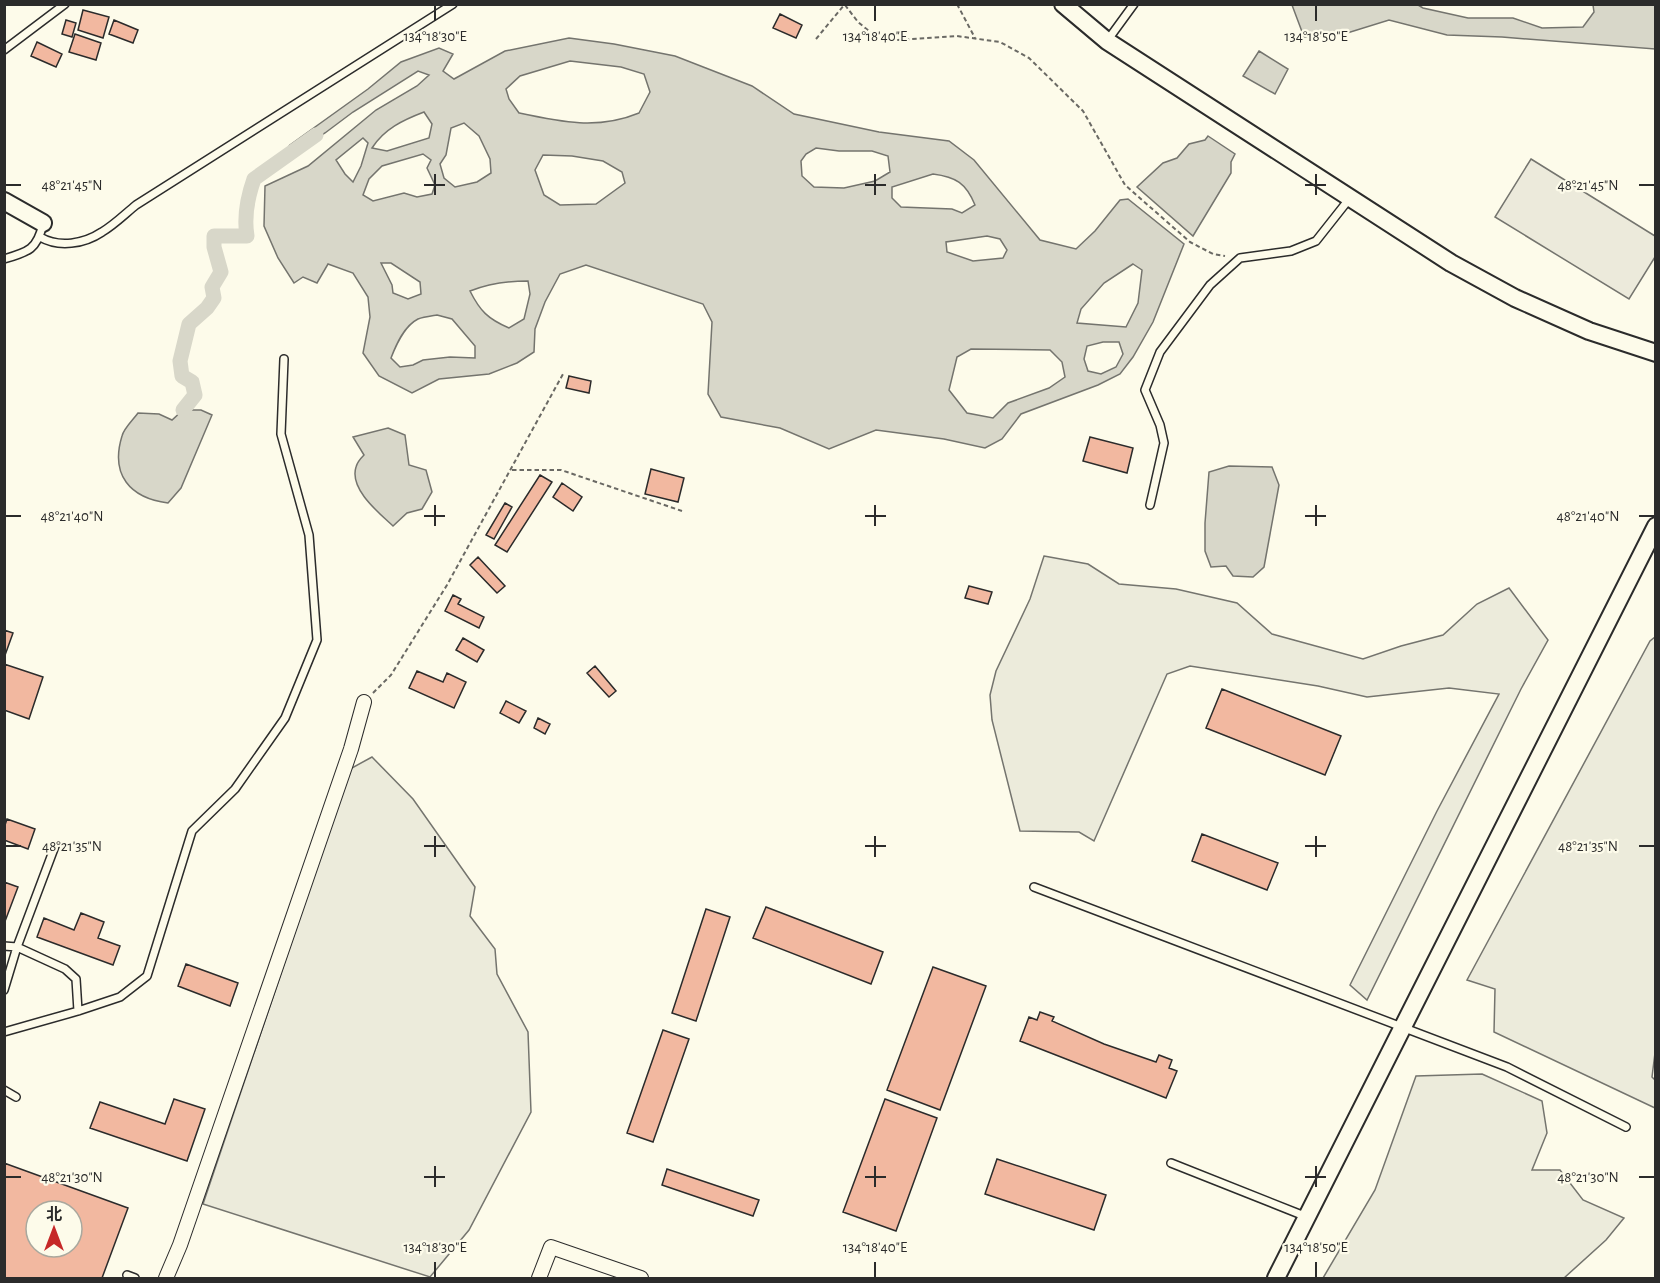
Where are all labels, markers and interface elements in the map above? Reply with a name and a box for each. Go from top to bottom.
text: 134°18'30"E [403,29,467,44]
text: 134°18'40"E [843,29,907,44]
text: 134°18'50"E [1284,29,1348,44]
text: 48°21'45"N [41,178,103,193]
text: 48°21'45"N [1557,178,1619,193]
text: 48°21'40"N [41,509,103,524]
text: 48°21'40"N [1557,509,1619,524]
text: 48°21'35"N [42,839,102,854]
text: 48°21'35"N [1558,839,1618,854]
text: 48°21'30"N [41,1170,103,1185]
text: 48°21'30"N [1557,1170,1619,1185]
north arrow [24,1199,84,1259]
text: 北 [46,1206,62,1223]
text: 134°18'30"E [403,1240,467,1255]
text: 134°18'40"E [843,1240,907,1255]
text: 134°18'50"E [1284,1240,1348,1255]

